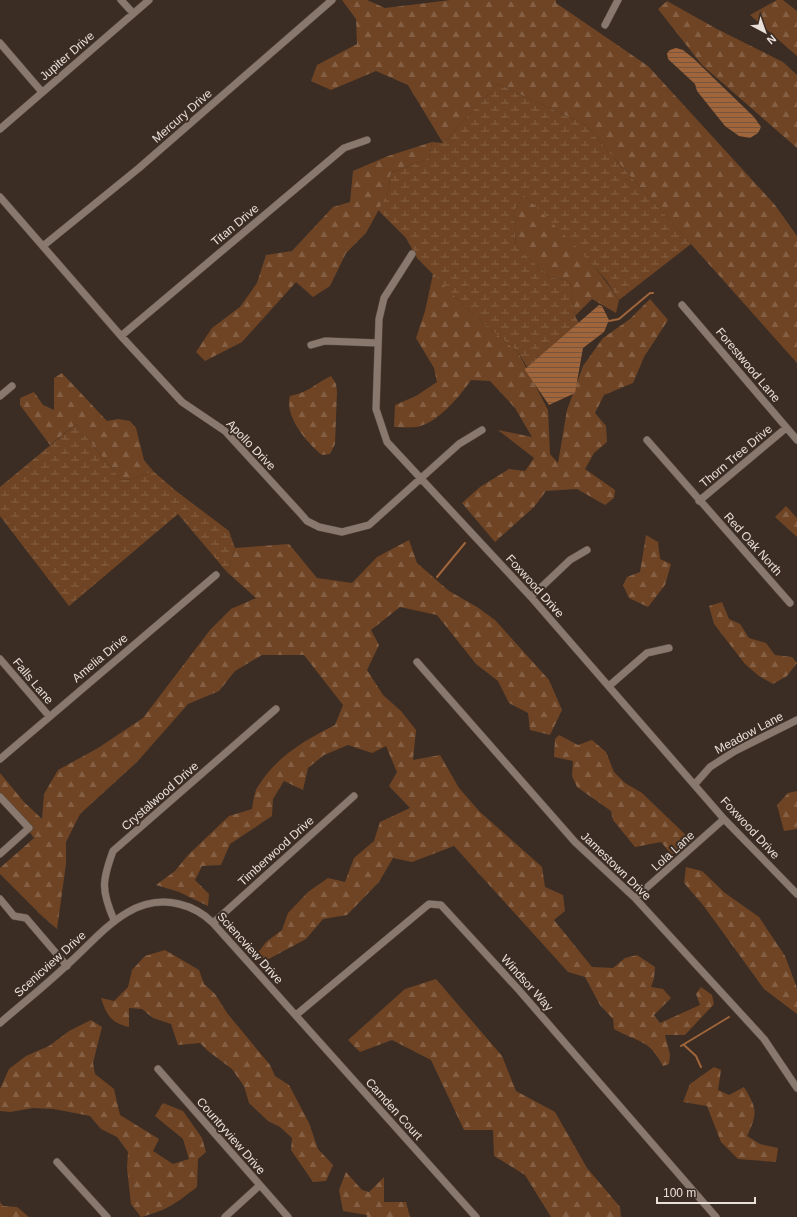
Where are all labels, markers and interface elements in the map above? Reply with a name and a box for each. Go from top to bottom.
north arrow [745,12,785,52]
street label: Jupiter Drive [37,28,97,83]
text: N [765,32,778,47]
street label: Mercury Drive [149,86,215,146]
street label: Titan Drive [208,201,262,249]
street label: Forestwood Lane [713,325,783,405]
street label: Apollo Drive [223,417,279,473]
street label: Thorn Tree Drive [697,421,775,490]
street label: Red Oak North [721,510,785,578]
street label: Foxwood Drive [503,552,567,621]
street label: Amelia Drive [69,631,131,685]
street label: Falls Lane [10,655,56,707]
street label: Meadow Lane [712,709,786,757]
street label: Crystalwood Drive [119,759,202,833]
street label: Foxwood Drive [718,794,783,862]
street label: Timberwood Drive [235,813,317,889]
street label: Lola Lane [649,828,698,874]
street label: Jamestown Drive [578,829,654,903]
street label: Sciencview Drive [214,909,286,987]
street label: Scenicview Drive [11,928,89,1000]
street label: Windsor Way [498,952,556,1014]
street label: Camden Court [363,1075,426,1143]
street label: Countryview Drive [194,1095,268,1178]
scale bar [657,1179,755,1205]
text: 100 m [663,1186,696,1200]

